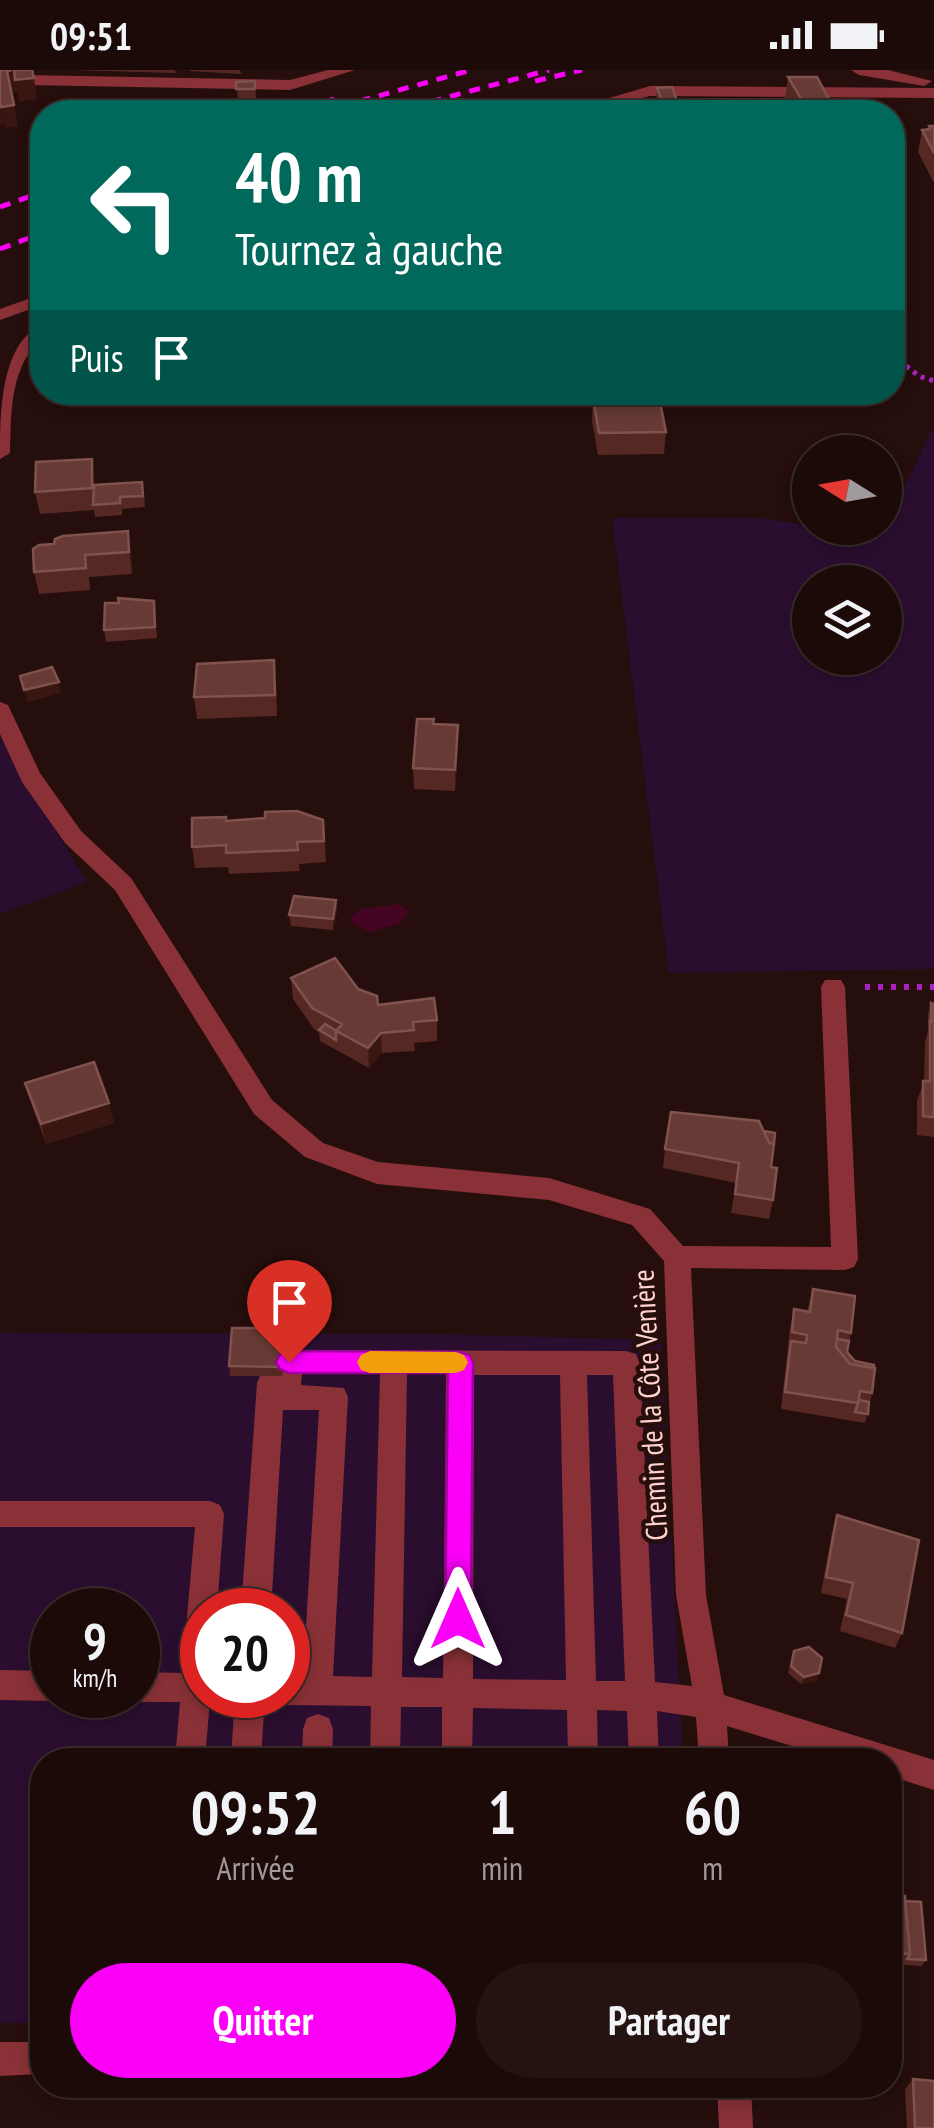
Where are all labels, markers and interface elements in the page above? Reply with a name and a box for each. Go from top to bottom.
text: 09:51 [50,11,132,60]
text: 40 m [235,131,363,221]
icon: left [70,140,200,270]
text: Tournez à gauche [235,219,503,277]
icon: arrive [144,330,199,385]
text: Puis [70,333,124,382]
north arrow [792,435,902,545]
map controls [792,435,902,675]
button: layers [792,565,902,675]
pin [247,1260,332,1363]
street label: Chemin de la Côte Venière [622,1268,676,1542]
icon: arrive [262,1275,317,1330]
position arrow [406,1567,510,1671]
speed limit sign: 20 [180,1588,310,1718]
text: 9 [83,1608,107,1673]
text: km/h [73,1662,117,1694]
text: 09:52 [191,1773,321,1851]
text: 1 [488,1773,517,1851]
text: 60 [684,1773,741,1851]
text: Arrivée [217,1847,295,1889]
text: min [481,1847,523,1889]
text: m [702,1847,723,1889]
button: Quitter [70,1963,456,2078]
button: Partager [476,1963,862,2078]

